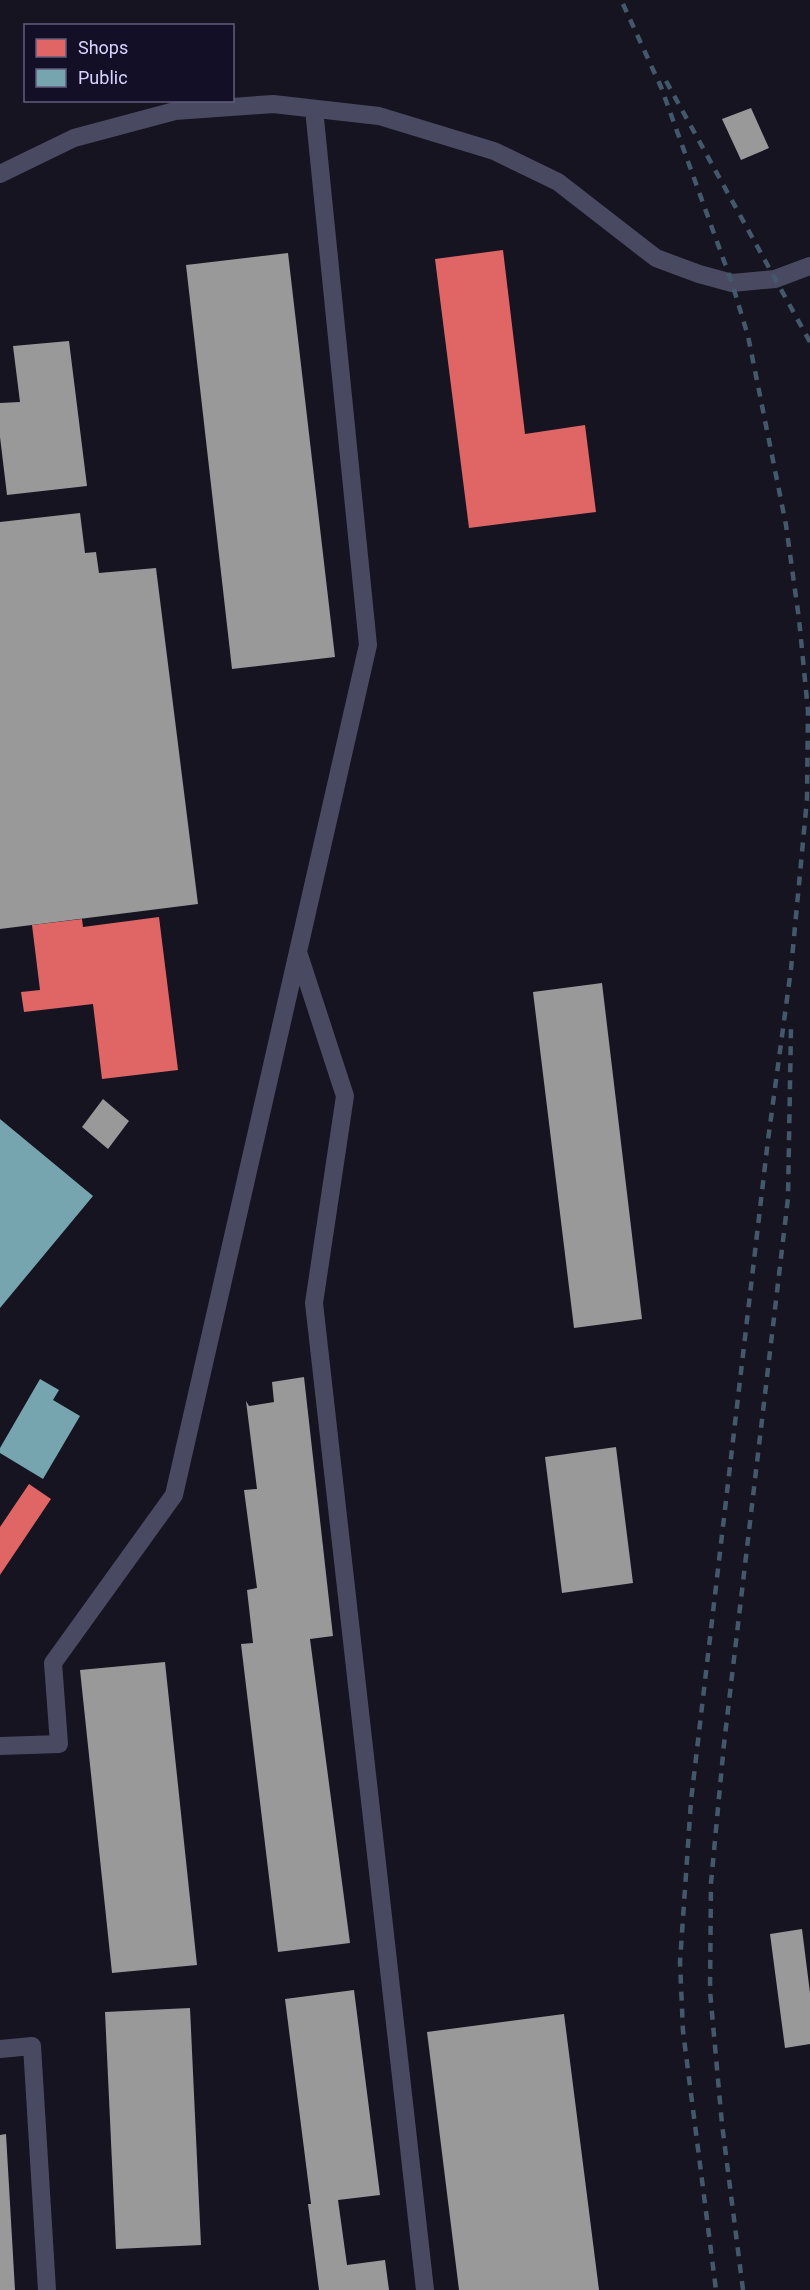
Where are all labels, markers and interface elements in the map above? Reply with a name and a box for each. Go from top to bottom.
legend [24,24,234,102]
text: Shops [78,37,128,58]
text: Public [78,67,128,88]

